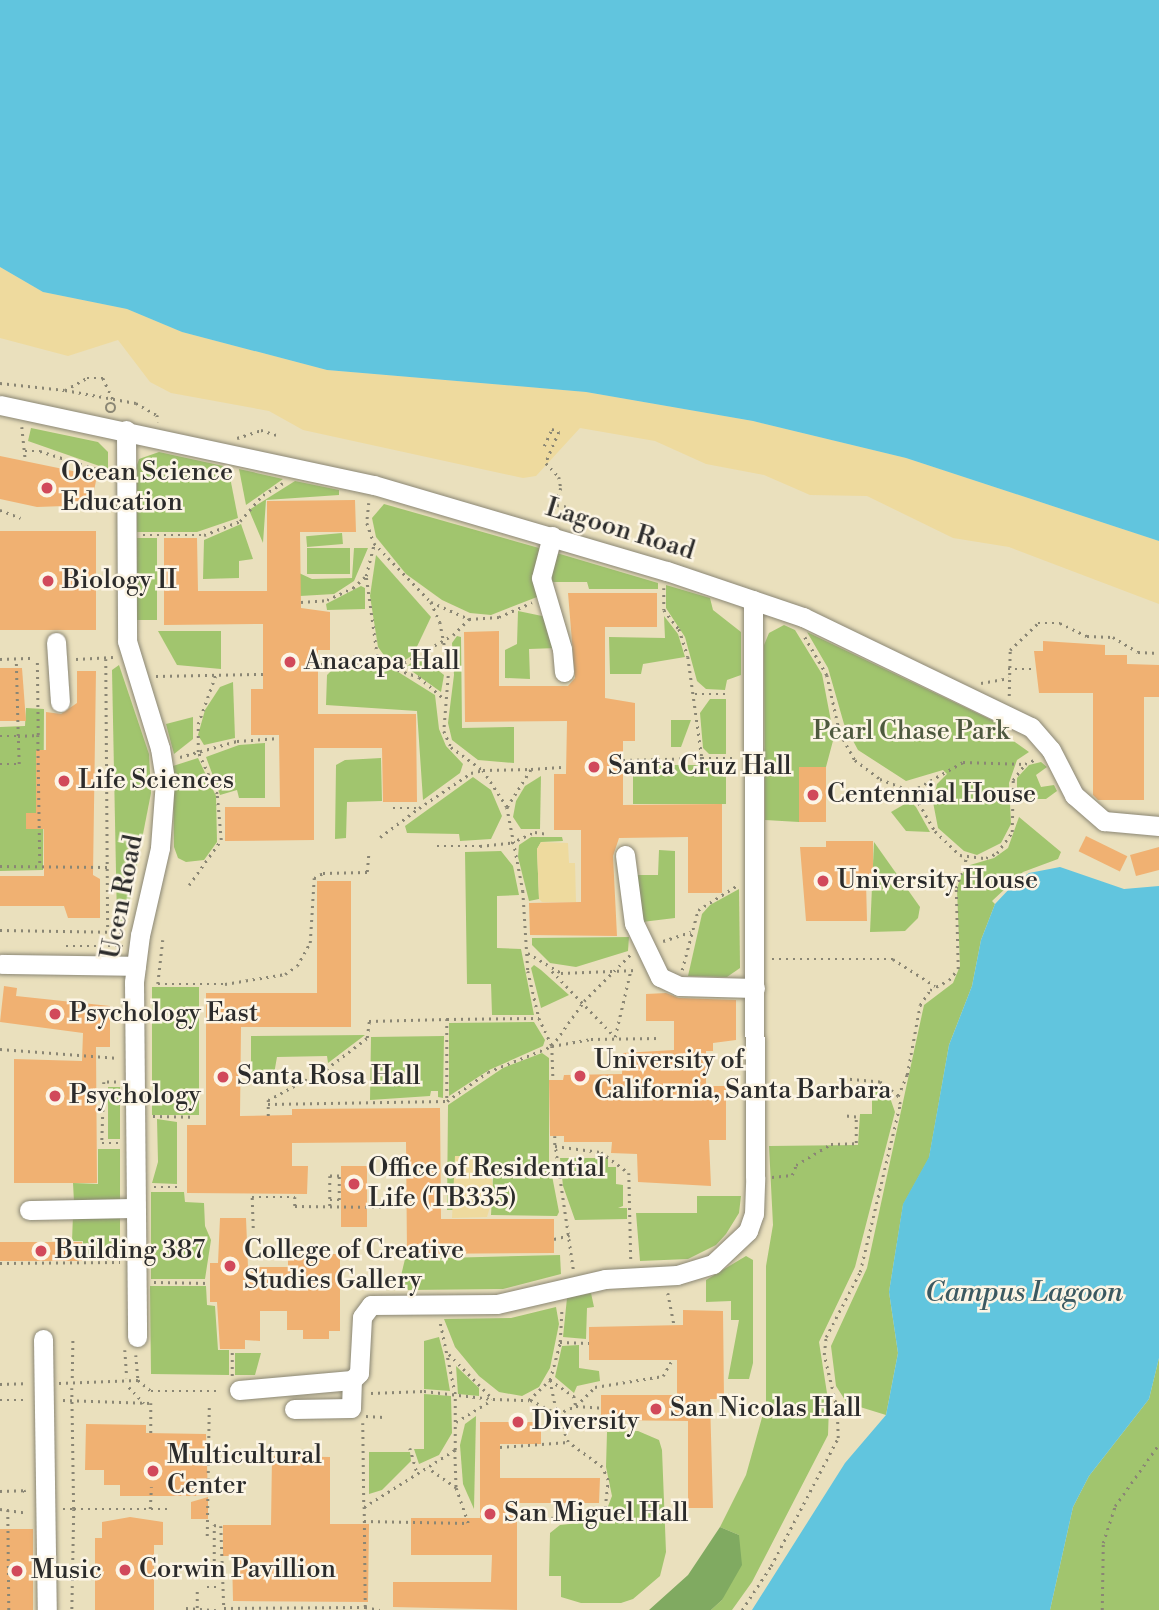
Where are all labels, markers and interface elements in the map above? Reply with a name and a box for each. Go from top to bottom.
place label: Ocean Science Education [61,457,233,518]
marker: Ocean Science Education [39,480,55,496]
street label: Lagoon Road [542,493,698,567]
place label: Biology II [62,565,177,597]
marker: Biology II [40,573,56,589]
place label: Anacapa Hall [304,646,460,678]
marker: Anacapa Hall [282,654,298,670]
park label: Pearl Chase Park [813,716,1009,748]
place label: Santa Cruz Hall [608,751,792,783]
marker: Santa Cruz Hall [586,759,602,775]
place label: Life Sciences [78,765,234,797]
marker: Life Sciences [56,773,72,789]
place label: Centennial House [827,779,1036,811]
marker: Centennial House [805,787,821,803]
street label: Ucen Road [96,832,150,962]
place label: University House [837,865,1038,897]
marker: University House [815,873,831,889]
place label: Psychology East [69,998,258,1030]
marker: Psychology East [47,1006,63,1022]
place label: University of California, Santa Barbara [594,1045,891,1106]
place label: Santa Rosa Hall [237,1061,420,1093]
marker: University of California, Santa Barbara [572,1068,588,1084]
marker: Santa Rosa Hall [215,1069,231,1085]
place label: Psychology [69,1080,201,1112]
marker: Psychology [47,1088,63,1104]
place label: Office of Residential Life (TB335) [368,1153,605,1214]
marker: Office of Residential Life (TB335) [346,1176,362,1192]
place label: Building 387 [55,1235,205,1267]
place label: College of Creative Studies Gallery [244,1235,464,1296]
marker: Building 387 [33,1243,49,1259]
marker: College of Creative Studies Gallery [222,1258,238,1274]
water label: Campus Lagoon [925,1276,1123,1310]
place label: San Nicolas Hall [670,1393,862,1425]
marker: San Nicolas Hall [648,1401,664,1417]
place label: Diversity [532,1406,639,1438]
marker: Diversity [510,1414,526,1430]
place label: Multicultural Center [167,1440,322,1502]
marker: Multicultural Center [145,1463,161,1479]
place label: San Miguel Hall [504,1498,688,1530]
marker: San Miguel Hall [482,1506,498,1522]
place label: Corwin Pavillion [139,1554,336,1586]
place label: Music [31,1555,102,1587]
marker: Corwin Pavillion [117,1562,133,1578]
marker: Music [9,1563,25,1579]

